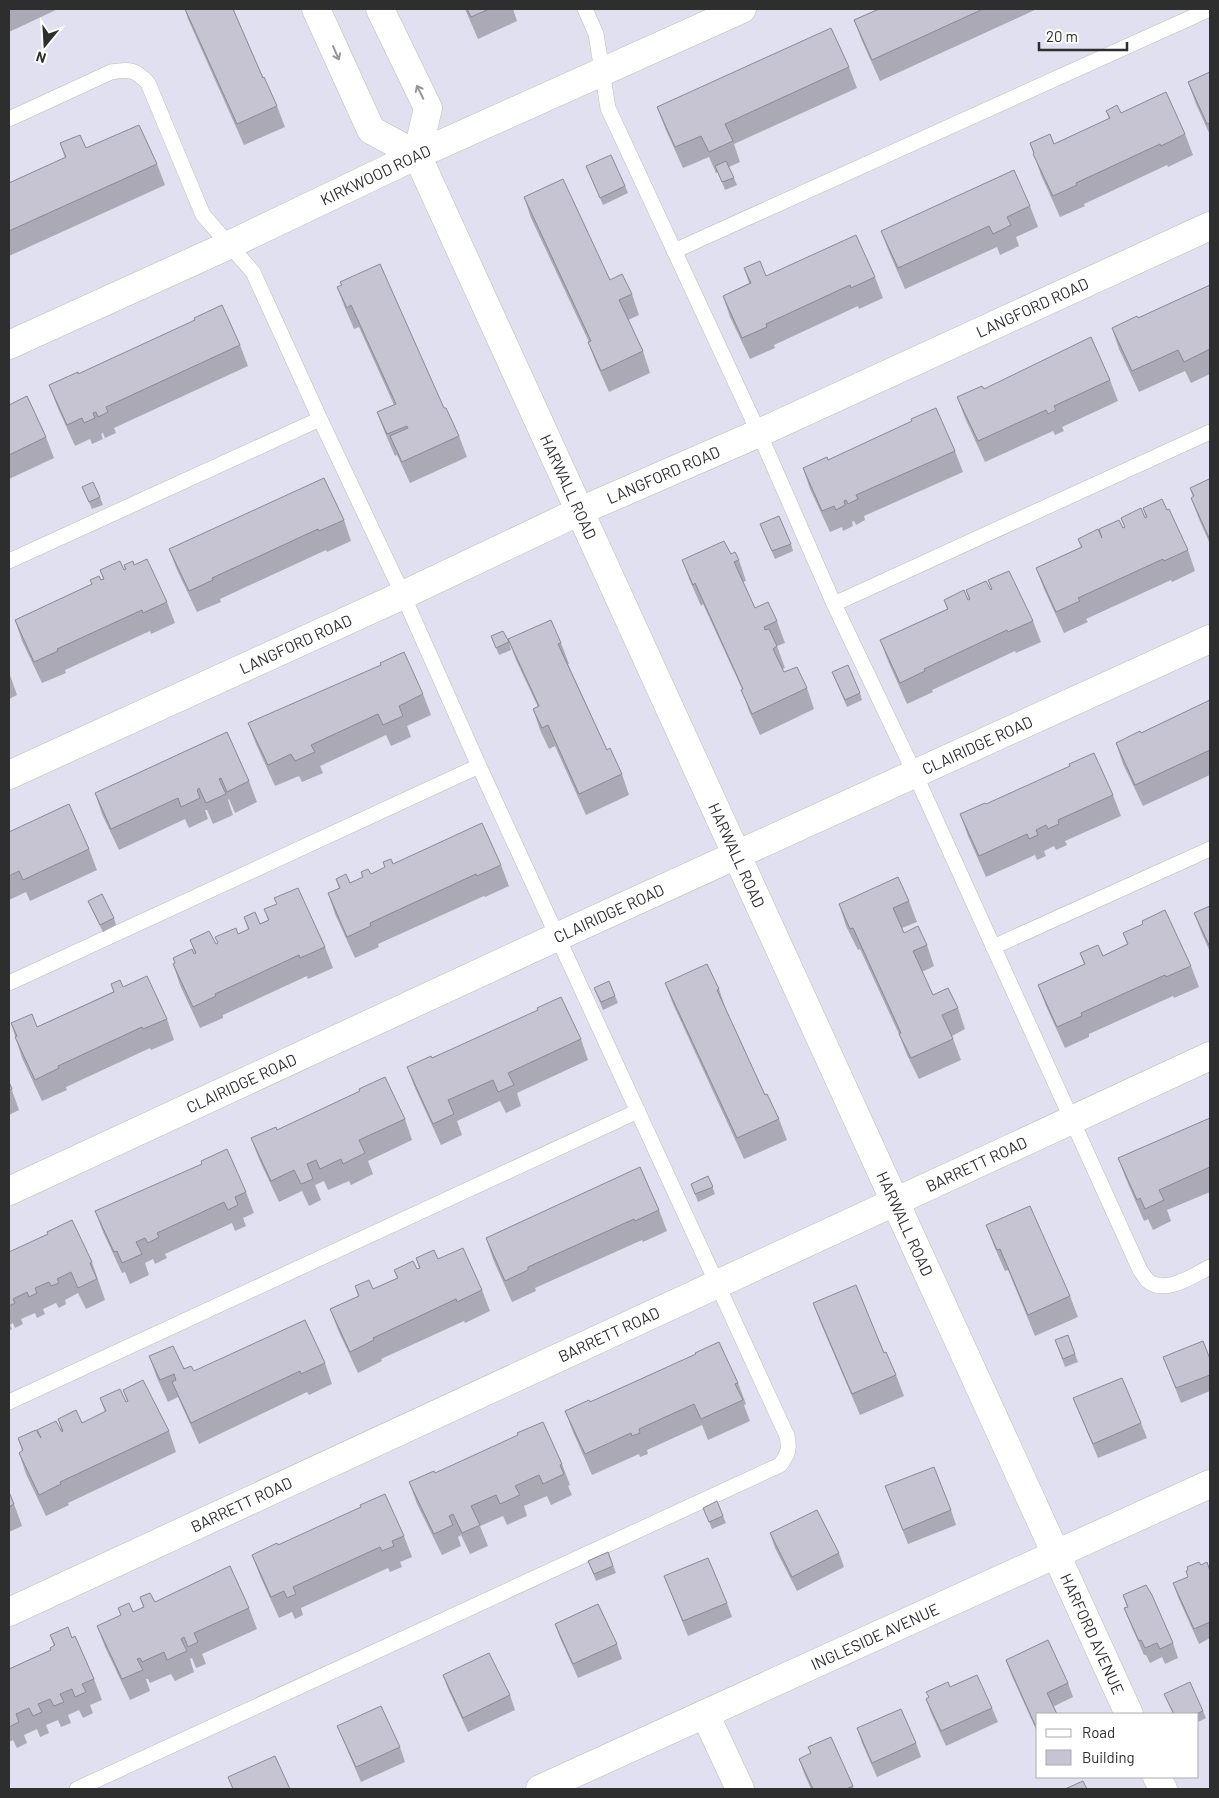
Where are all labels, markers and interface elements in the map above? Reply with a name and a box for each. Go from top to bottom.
north arrow [20,20,70,70]
scale bar [1039,20,1126,52]
text: 20 m [1046,27,1078,45]
one-way arrow [332,45,341,60]
text: N [34,48,48,67]
one-way arrow [415,85,424,100]
street label: KIRKWOOD ROAD [317,140,433,209]
street label: LANGFORD ROAD [973,273,1091,341]
street label: HARWALL ROAD [537,431,601,542]
street label: LANGFORD ROAD [604,441,723,507]
street label: LANGFORD ROAD [236,610,354,678]
street label: CLAIRIDGE ROAD [919,711,1035,778]
street label: HARWALL ROAD [705,800,769,910]
street label: CLAIRIDGE ROAD [550,879,667,946]
street label: CLAIRIDGE ROAD [183,1049,299,1117]
street label: BARRETT ROAD [923,1132,1030,1195]
street label: HARWALL ROAD [873,1168,938,1279]
street label: BARRETT ROAD [555,1302,662,1365]
street label: BARRETT ROAD [187,1472,295,1536]
street label: HARFORD AVENUE [1057,1570,1129,1697]
street label: INGLESIDE AVENUE [808,1599,942,1673]
legend [1036,1713,1199,1778]
text: Road [1082,1723,1115,1741]
text: Building [1082,1748,1135,1766]

